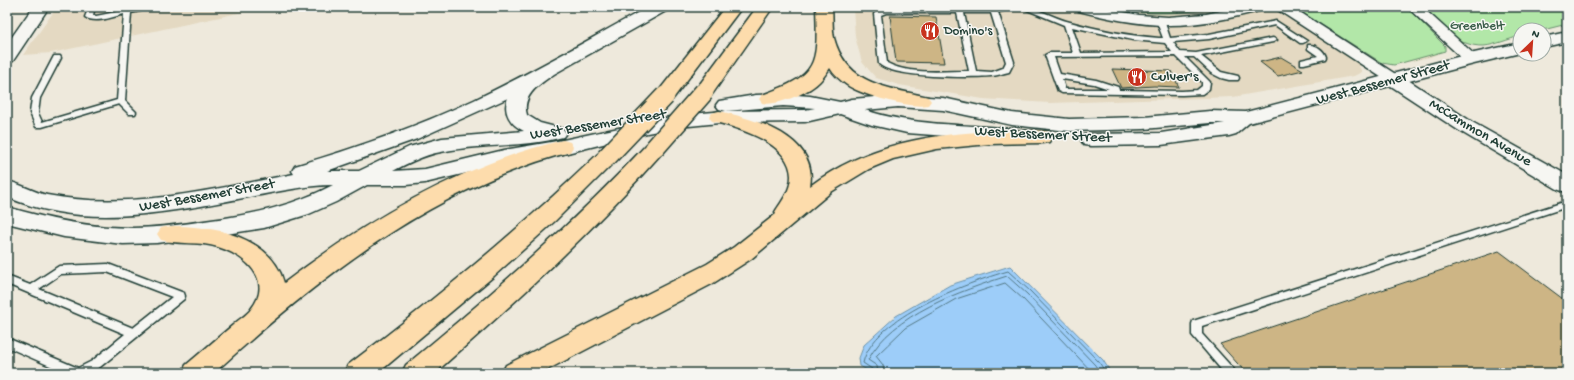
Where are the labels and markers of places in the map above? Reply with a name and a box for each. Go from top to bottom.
restaurant icon: Domino's [919,20,941,42]
place label: Domino's [943,24,993,39]
restaurant icon: Culver's [1126,66,1148,88]
place label: Culver's [1151,68,1199,86]

